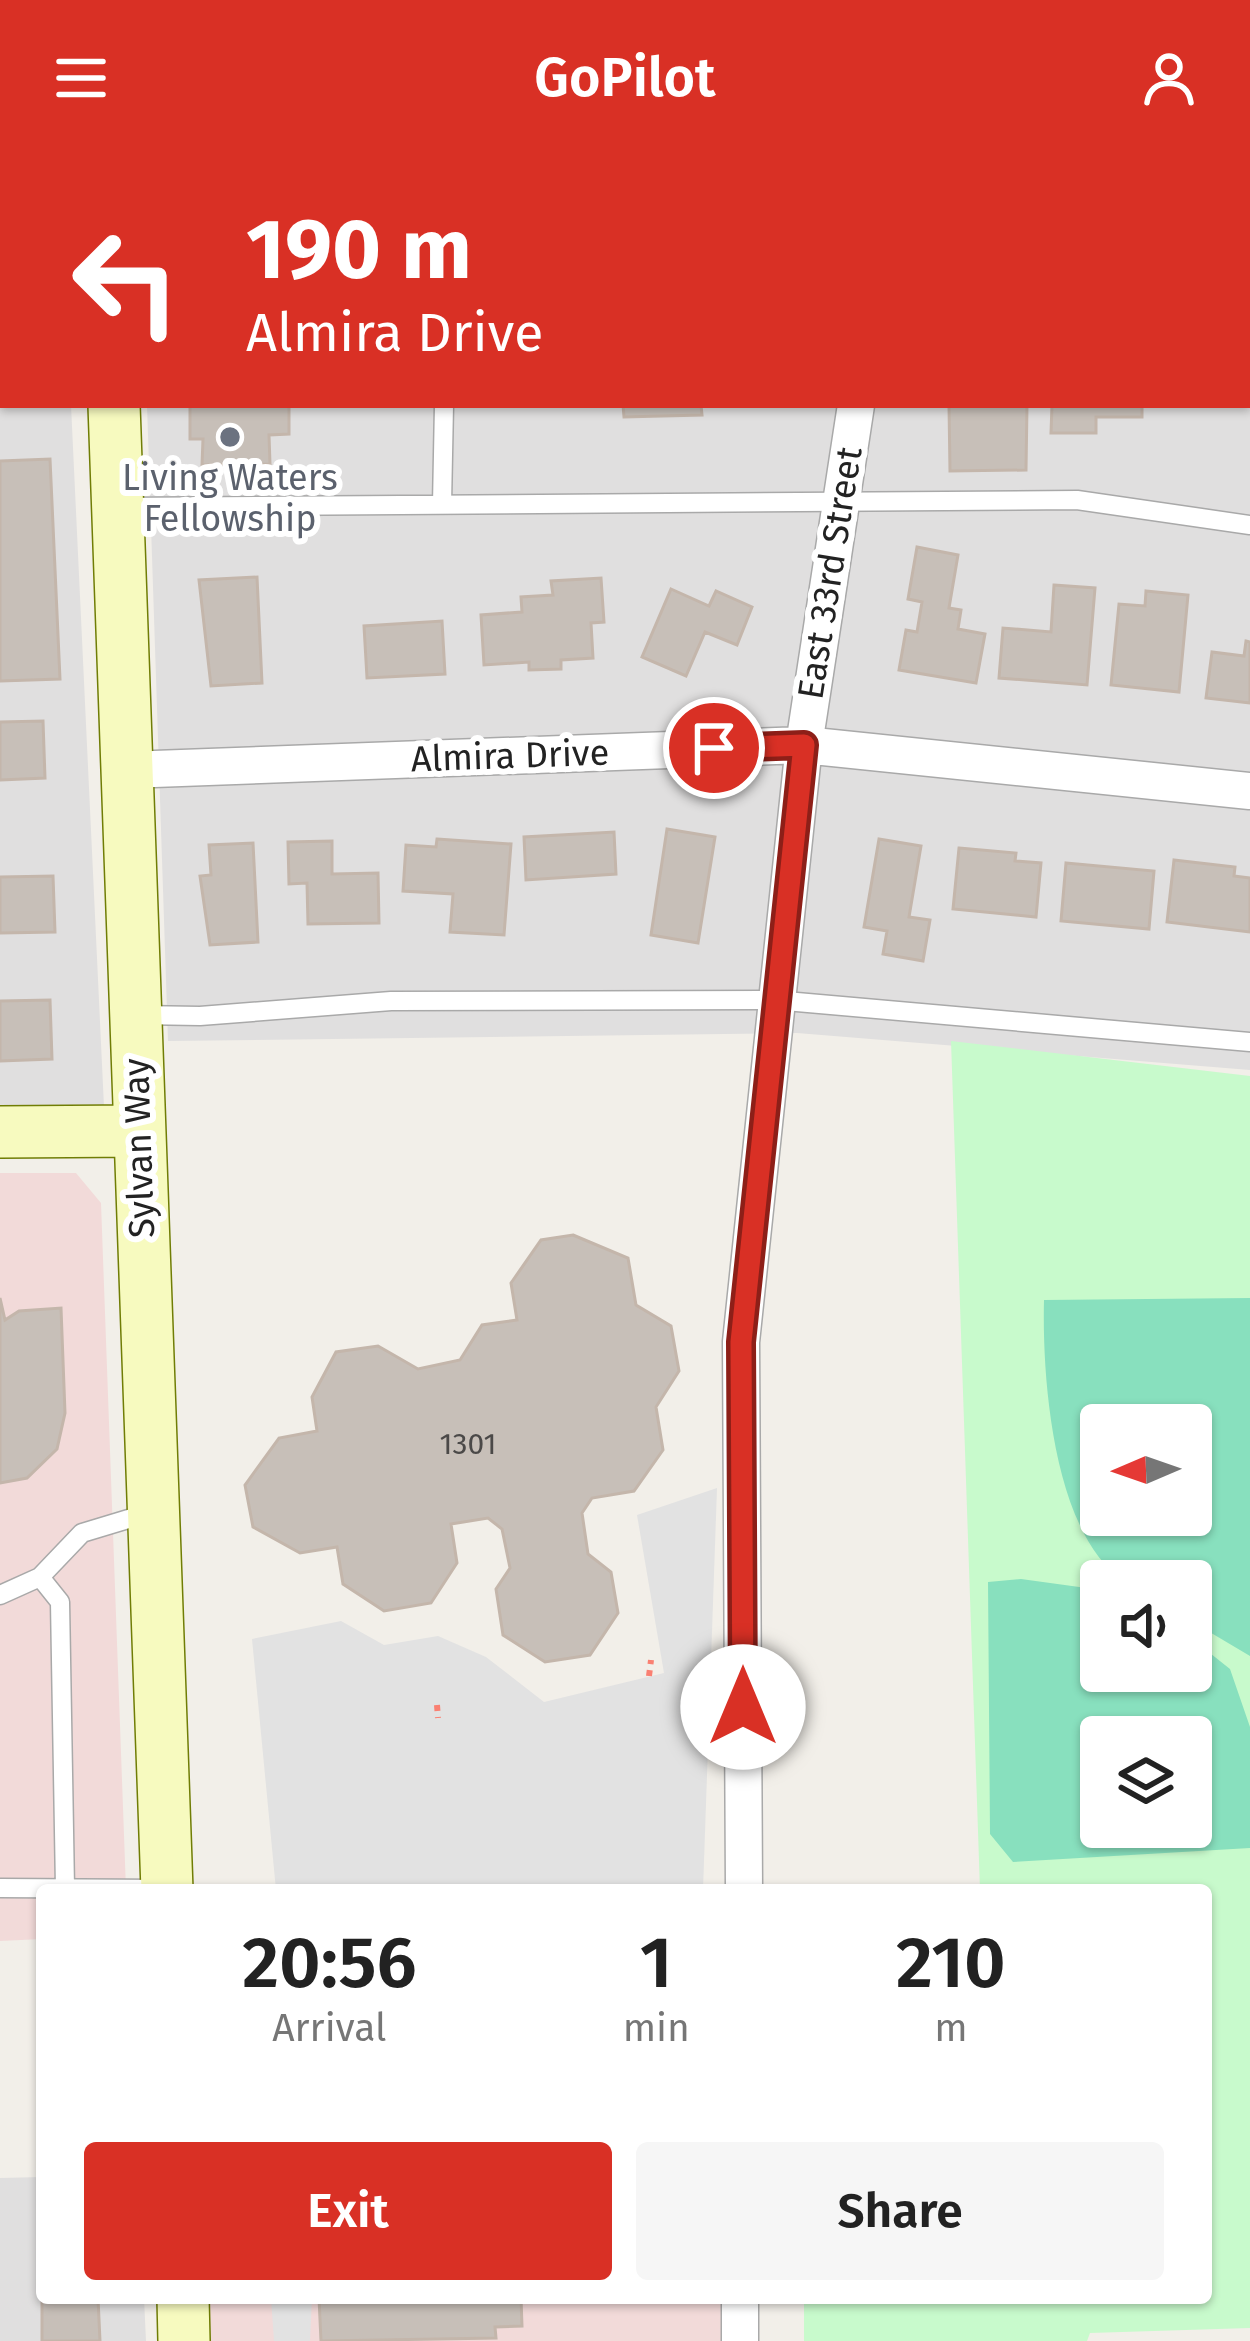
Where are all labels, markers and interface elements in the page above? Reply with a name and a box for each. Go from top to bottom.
icon: menu [48,45,114,111]
icon: person [1136,45,1202,111]
text: GoPilot [534,46,716,110]
text: 190 m [246,199,472,300]
icon: left [48,204,204,360]
text: Almira Drive [246,301,544,365]
marker: Living Waters Fellowship [217,424,243,450]
street label: East 33rd Street [788,444,872,702]
place label: Living Waters Fellowship [122,456,338,541]
pin [663,697,765,799]
icon: arrive [681,715,747,781]
street label: Almira Drive [410,731,610,781]
street label: Sylvan Way [114,1057,164,1239]
north arrow [1080,1404,1212,1536]
map controls [1080,1404,1212,1848]
house number: 1301 [440,1426,496,1462]
button: sound [1080,1560,1212,1692]
position arrow [680,1644,806,1770]
button: layers [1080,1716,1212,1848]
text: 20:56 [242,1920,416,2006]
text: 1 [640,1920,673,2006]
text: 210 [896,1920,1006,2006]
text: Arrival [272,2005,386,2051]
text: min [623,2005,690,2051]
text: m [934,2005,968,2051]
button: Exit [84,2142,612,2280]
button: Share [636,2142,1164,2280]

